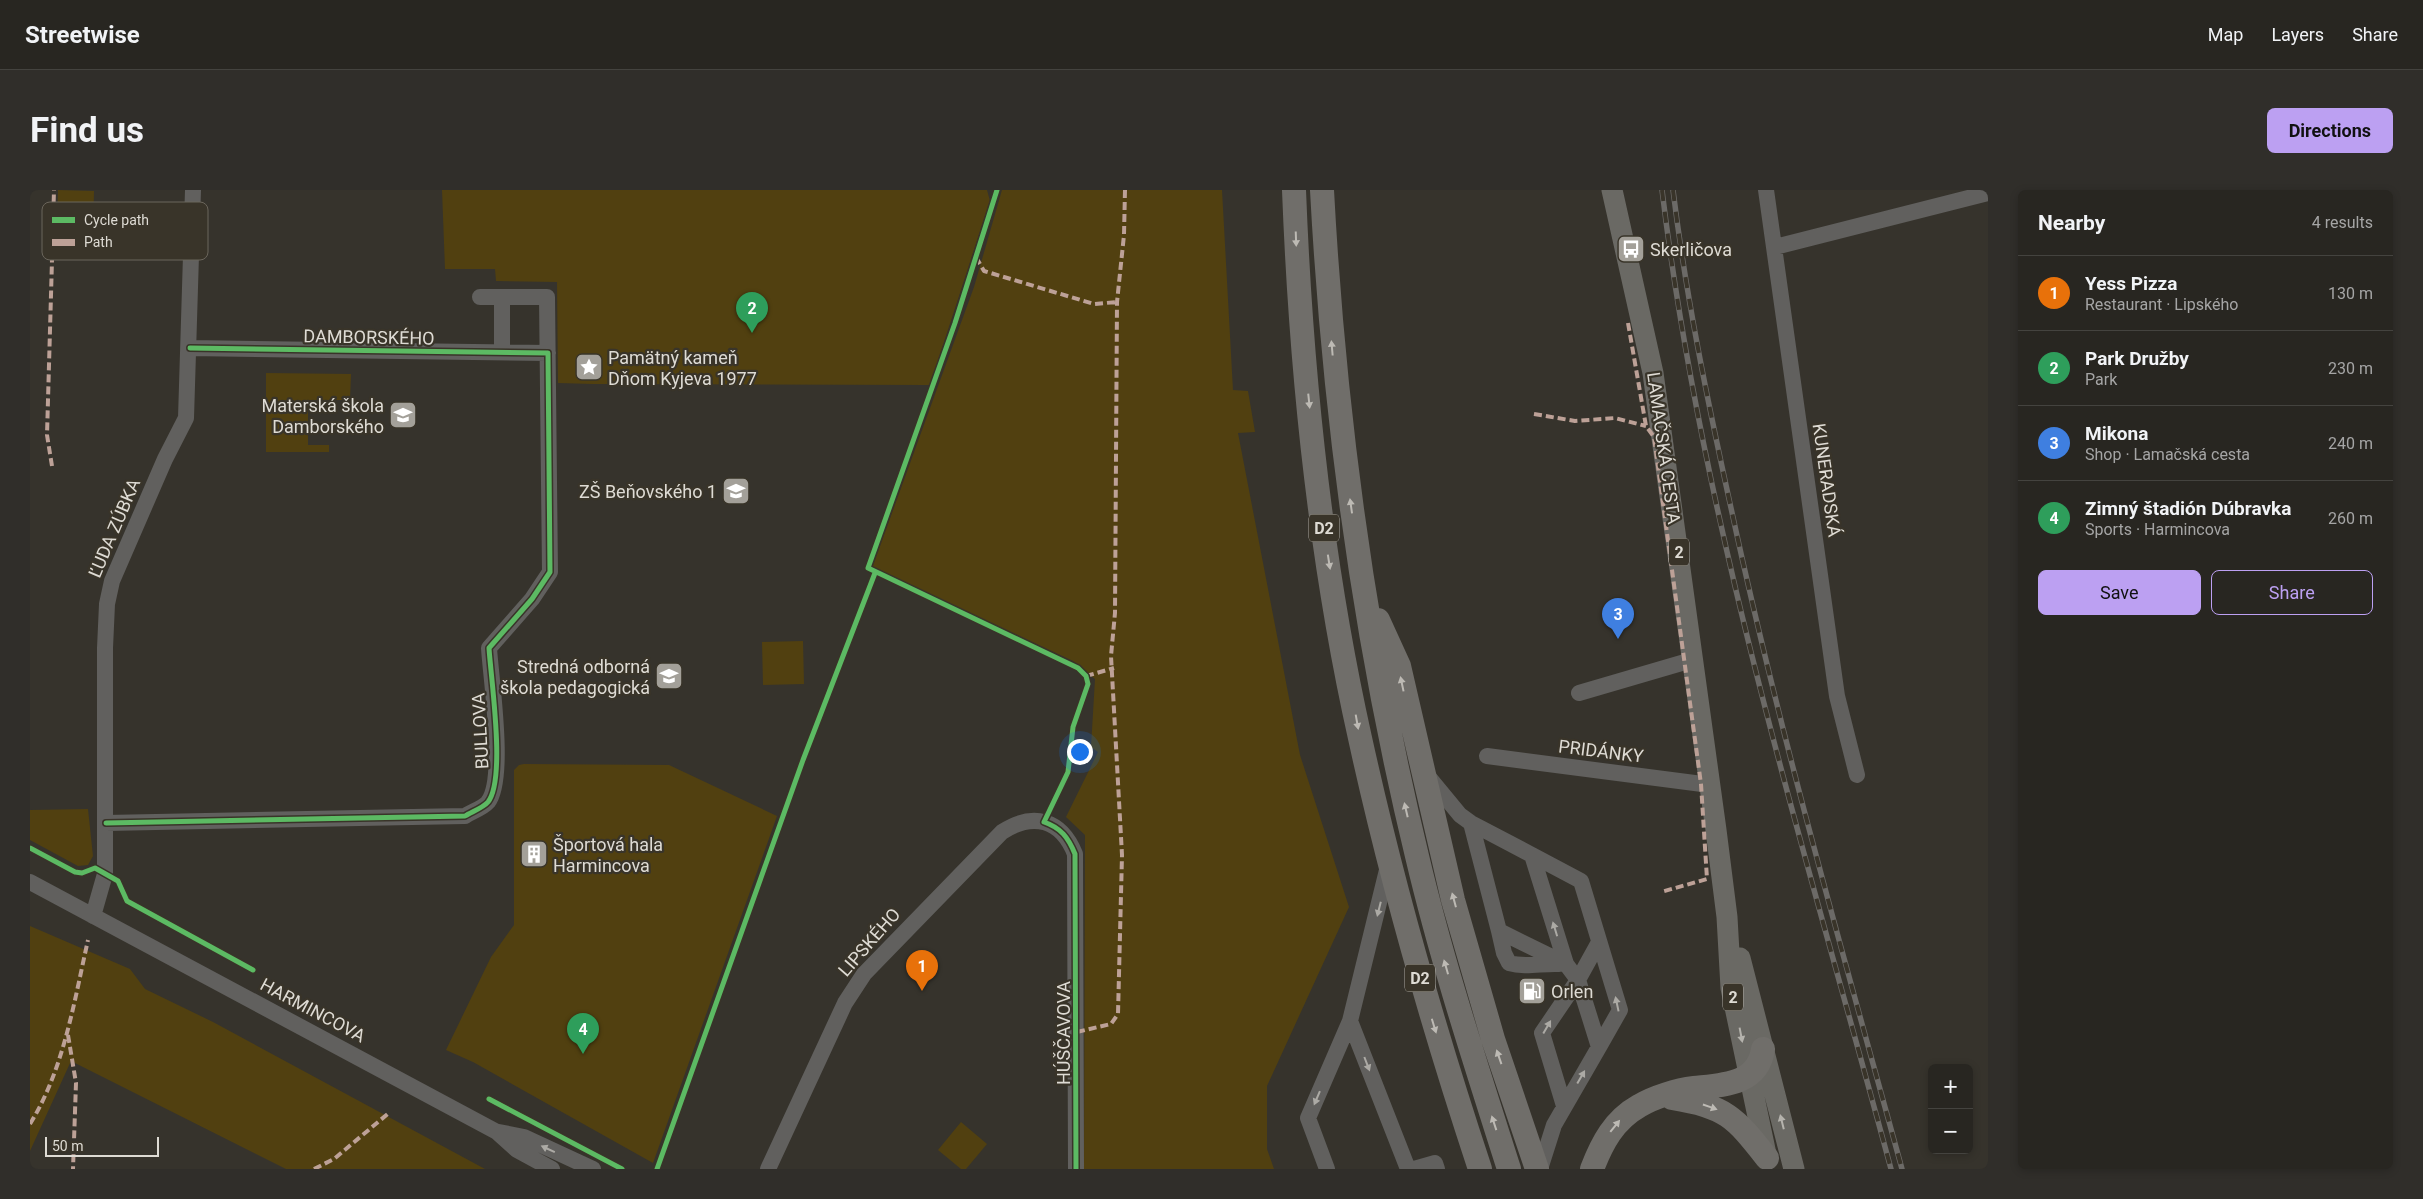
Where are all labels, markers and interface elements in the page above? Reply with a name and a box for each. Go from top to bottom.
text: Streetwise [25,21,140,49]
text: Map [2208,24,2243,45]
text: Layers [2271,24,2324,45]
text: Share [2352,24,2398,45]
button: Directions [2267,108,2393,153]
text: Find us [30,110,144,151]
legend [42,202,208,260]
text: Nearby [2038,211,2105,235]
text: Cycle path [84,212,149,228]
text: 4 results [2312,213,2373,232]
one-way arrow [1292,231,1300,247]
text: Path [84,234,113,250]
bus stop icon: Skerličova [1616,234,1646,264]
place label: Skerličova [1650,239,1732,260]
text: Yess Pizza [2085,272,2177,295]
text: 1 [2049,284,2059,303]
text: 130 m [2328,284,2373,303]
pin: 2 [736,292,768,333]
text: Restaurant · Lipského [2085,295,2238,314]
street label: DAMBORSKÉHO [303,325,435,349]
one-way arrow [1328,340,1336,356]
place label: Pamätný kameň Dňom Kyjeva 1977 [608,347,757,389]
text: Park Družby [2085,347,2189,370]
place icon: Pamätný kameň Dňom Kyjeva 1977 [574,352,604,382]
text: 2 [2049,359,2059,378]
text: 230 m [2328,359,2373,378]
text: Park [2085,370,2117,389]
street label: LAMAČSKÁ CESTA [1643,371,1685,526]
one-way arrow [1305,393,1313,409]
place label: Materská škola Damborského [261,395,384,437]
school or university icon: Materská škola Damborského [388,400,418,430]
street label: KUNERADSKÁ [1809,422,1845,538]
text: Mikona [2085,422,2148,445]
text: 3 [2049,434,2059,453]
text: 240 m [2328,434,2373,453]
text: Shop · Lamačská cesta [2085,445,2250,464]
street label: ĽUDA ZÚBKA [84,475,144,581]
school or university icon: ZŠ Beňovského 1 [721,476,751,506]
place label: ZŠ Beňovského 1 [579,481,717,502]
text: Zimný štadión Dúbravka [2085,497,2291,520]
one-way arrow [1347,498,1355,514]
text: 4 [2049,509,2059,528]
text: 260 m [2328,509,2373,528]
road number: D2 [1309,514,1339,542]
text: Sports · Harmincova [2085,520,2230,539]
road number: 2 [1669,538,1689,566]
one-way arrow [1325,554,1333,570]
button: Save [2038,570,2201,615]
button: Share [2211,570,2373,615]
pin: 3 [1602,598,1634,639]
place label: Stredná odborná škola pedagogická [500,656,650,698]
school or university icon: Stredná odborná škola pedagogická [654,661,684,691]
one-way arrow [1398,675,1406,691]
street label: BULLOVA [468,692,492,770]
one-way arrow [1353,714,1361,730]
street label: PRIDÁNKY [1557,735,1645,767]
your location [1067,739,1093,765]
one-way arrow [1402,801,1410,817]
place label: Športová hala Harmincova [553,834,663,876]
building icon: Športová hala Harmincova [519,839,549,869]
one-way arrow [1449,893,1457,908]
one-way arrow [1374,901,1382,916]
street label: LIPSKÉHO [834,904,904,980]
one-way arrow [1551,921,1559,936]
pin: 1 [906,950,938,991]
one-way arrow [1442,960,1450,975]
road number: D2 [1405,964,1435,991]
street label: HARMINCOVA [257,974,369,1047]
fuel station icon: Orlen [1517,976,1547,1006]
street label: HÚŠČAVOVA [1053,981,1074,1085]
place label: Orlen [1551,981,1593,1002]
road number: 2 [1723,984,1743,1010]
one-way arrow [1613,996,1621,1011]
pin: 4 [567,1013,599,1054]
one-way arrow [1431,1019,1439,1034]
one-way arrow [1543,1019,1551,1034]
one-way arrow [1737,1028,1745,1044]
one-way arrow [1495,1049,1502,1064]
one-way arrow [1364,1057,1371,1072]
map controls [1928,1064,1973,1154]
button: + [1928,1064,1973,1109]
one-way arrow [1577,1071,1586,1084]
one-way arrow [1313,1091,1321,1105]
one-way arrow [1703,1104,1718,1111]
button: − [1928,1109,1973,1154]
one-way arrow [1778,1114,1786,1129]
one-way arrow [1490,1115,1498,1130]
one-way arrow [1610,1120,1621,1133]
scale bar [45,1134,159,1157]
text: 50 m [52,1138,84,1154]
one-way arrow [541,1144,555,1152]

